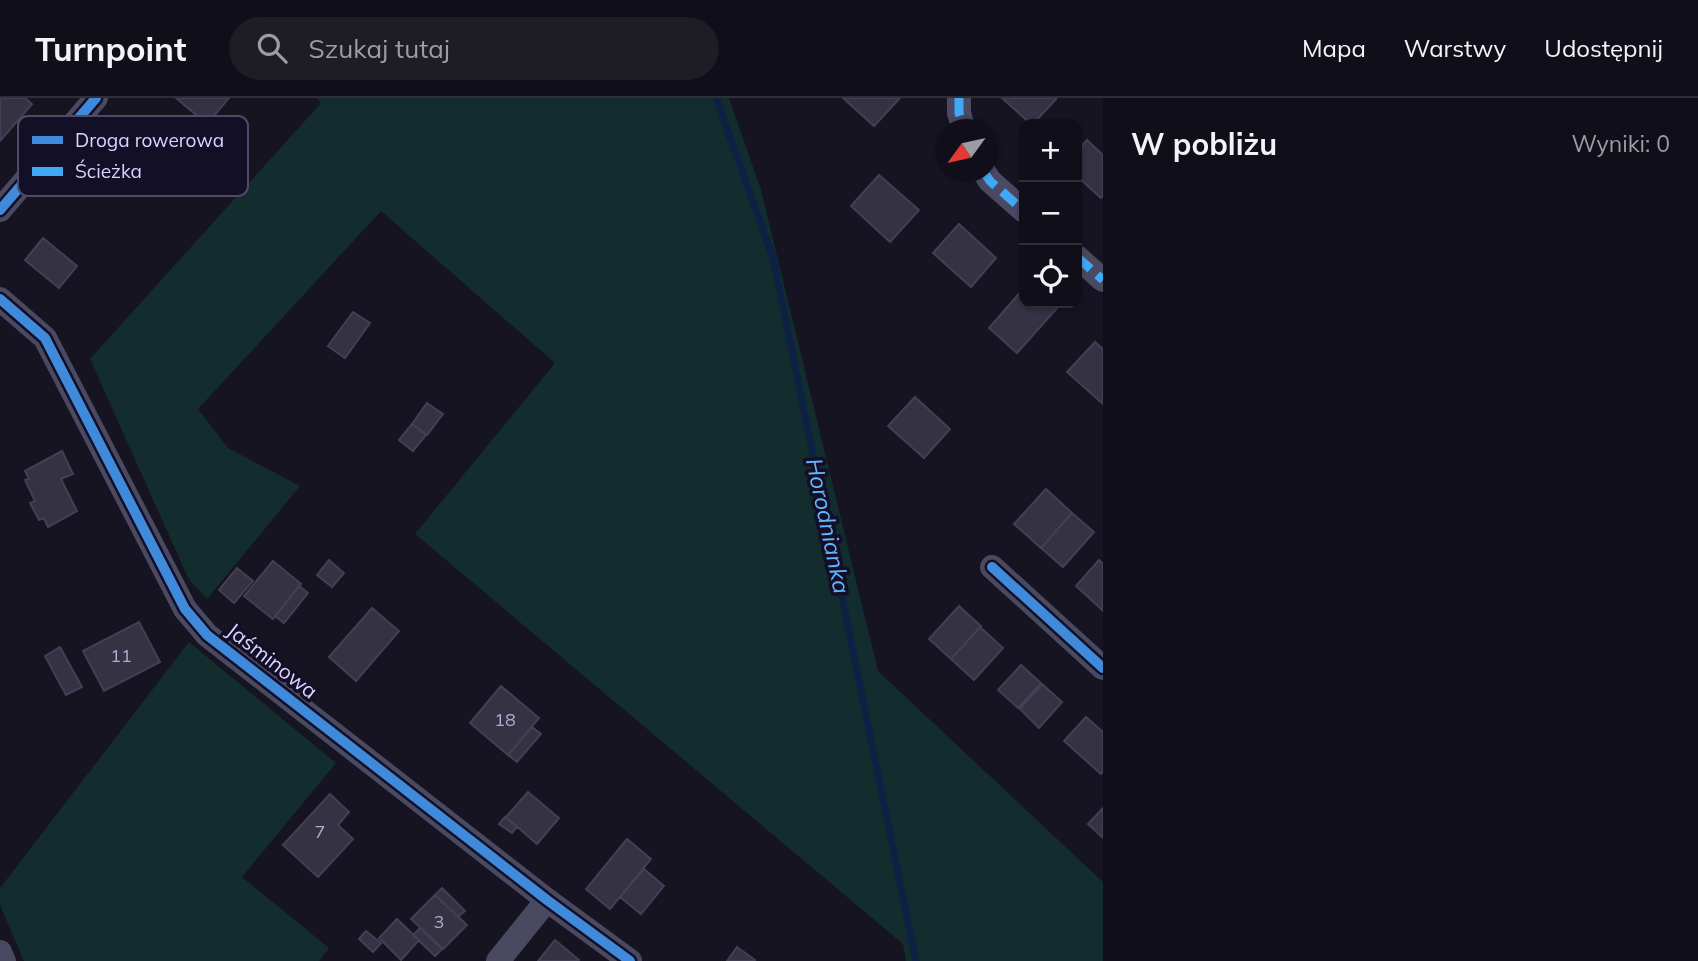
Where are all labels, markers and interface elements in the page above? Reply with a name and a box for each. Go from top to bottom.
search box [229,17,719,80]
text: Turnpoint [35,28,187,69]
icon: search [253,29,291,67]
text: Szukaj tutaj [309,32,450,65]
text: Mapa [1302,33,1366,63]
text: Warstwy [1404,33,1506,63]
text: Udostępnij [1544,33,1663,63]
legend [18,116,248,196]
north arrow [935,119,998,182]
map controls [1019,119,1082,308]
button: + [1019,119,1082,182]
text: W pobliżu [1131,125,1277,163]
text: Droga rowerowa [75,128,224,152]
text: Wyniki: 0 [1572,129,1670,158]
text: Ścieżka [75,159,142,183]
button: − [1019,182,1082,245]
button: locate [1019,245,1082,308]
water label: Horodnianka [800,456,857,596]
street label: Jaśminowa [222,617,323,704]
house number: 11 [110,644,132,667]
house number: 18 [494,708,516,731]
house number: 7 [315,820,325,843]
house number: 3 [434,910,444,933]

